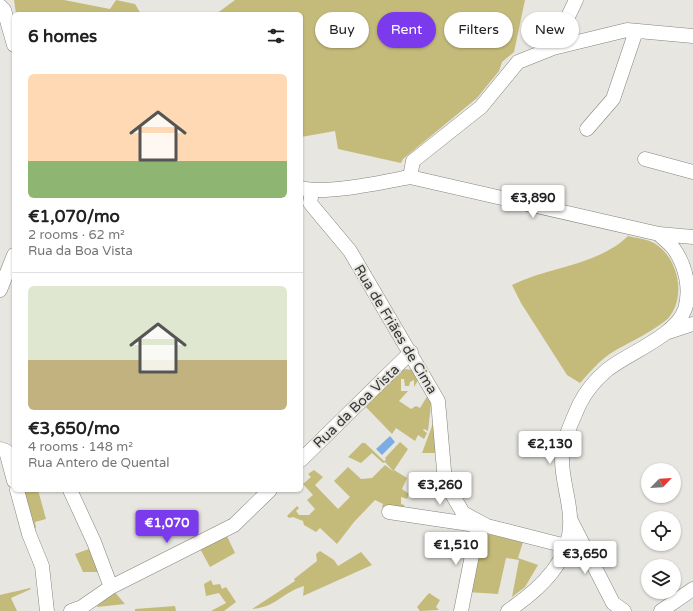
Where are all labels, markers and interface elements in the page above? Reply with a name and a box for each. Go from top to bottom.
chip: Buy [315,12,369,48]
chip: Rent [377,12,436,48]
chip: Filters [444,12,513,48]
chip: New [521,12,579,48]
icon: filters [265,25,287,47]
text: 6 homes [28,26,97,47]
icon: home [122,100,194,172]
pin: €3,890 [500,185,566,219]
text: €3,890 [511,190,555,206]
text: €1,070/mo [28,206,120,227]
text: 2 rooms · 62 m² [28,227,125,243]
text: Rua da Boa Vista [28,243,133,259]
street label: Rua de Friães de Cima [350,262,441,397]
icon: home [122,312,194,384]
street label: Rua da Boa Vista [310,361,403,452]
text: €3,650/mo [28,418,120,439]
pin: €2,130 [517,431,583,465]
text: €2,130 [528,436,572,452]
text: 4 rooms · 148 m² [28,439,133,455]
text: Rua Antero de Quental [28,455,169,471]
north arrow [641,463,681,503]
map controls [641,463,681,599]
pin: €3,260 [407,472,473,506]
text: €3,260 [418,477,462,493]
pin: €1,070 [134,510,200,544]
button: locate [641,511,681,551]
text: €1,070 [145,515,189,531]
pin: €1,510 [423,532,489,566]
text: €1,510 [434,537,478,553]
pin: €3,650 [552,541,618,575]
text: €3,650 [563,546,607,562]
button: layers [641,559,681,599]

